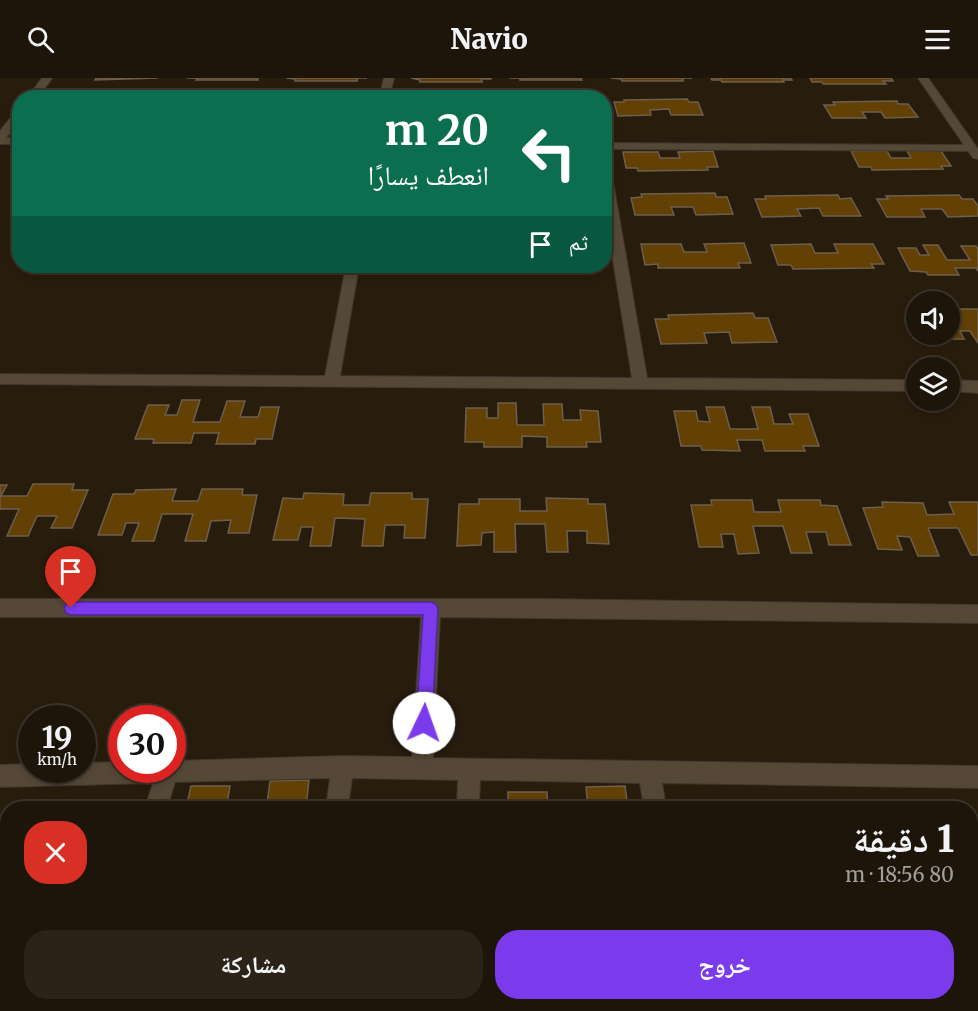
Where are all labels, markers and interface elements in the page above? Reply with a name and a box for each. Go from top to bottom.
text: Navio [450,22,528,56]
icon: search [24,23,57,56]
icon: menu [921,23,954,56]
text: 20 m [385,104,489,156]
icon: left [510,114,588,192]
text: انعطف يسارًا [368,158,489,192]
icon: arrive [524,228,557,261]
text: ثم [569,228,588,256]
map controls [906,291,960,411]
button: sound [906,291,960,345]
button: layers [906,357,960,411]
pin [45,546,96,608]
icon: arrive [54,555,87,588]
position arrow [392,691,456,755]
speed limit sign: 30 [108,705,186,783]
text: 19 [41,718,73,756]
text: km/h [37,750,77,769]
text: 1 دقيقة [853,817,954,862]
button: close [24,821,87,884]
text: 80 m · 18:56 [845,862,954,887]
button: مشاركة [24,930,483,999]
button: خروج [495,930,954,999]

